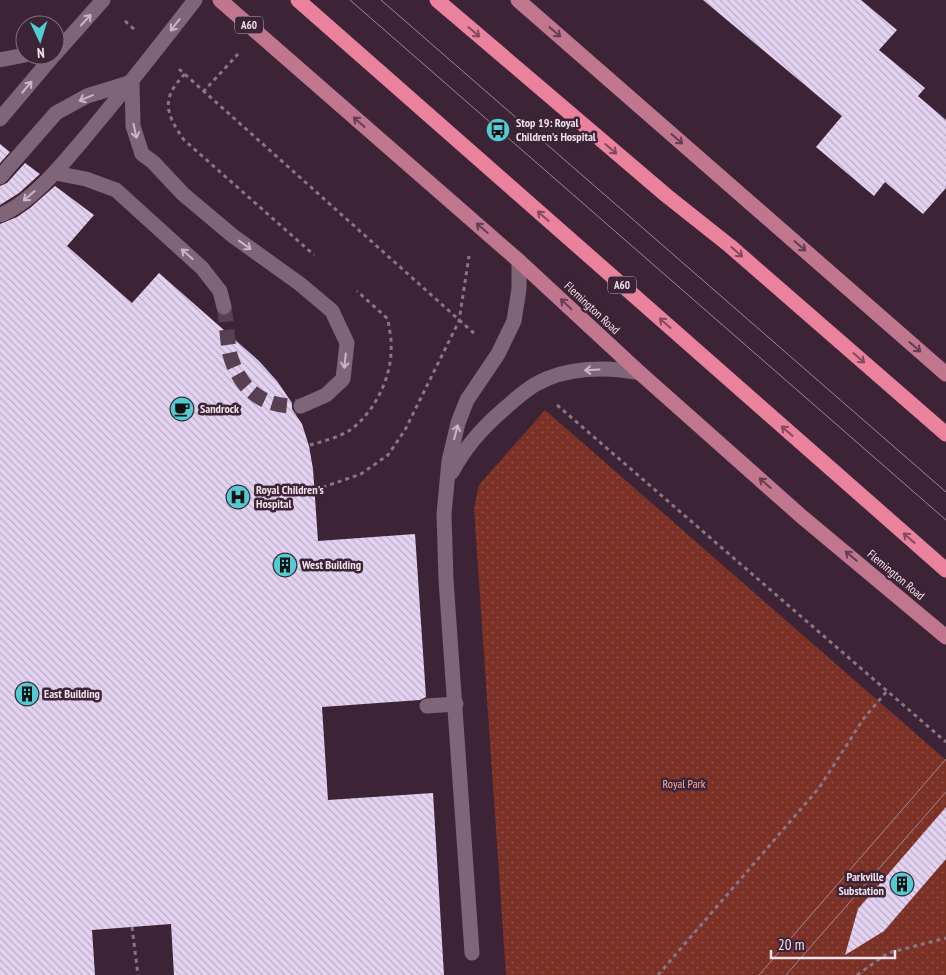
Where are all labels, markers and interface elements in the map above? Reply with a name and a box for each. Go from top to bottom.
one-way arrow [80,13,92,26]
north arrow [15,15,65,65]
road number: A60 [235,16,263,34]
one-way arrow [170,18,181,31]
one-way arrow [468,26,481,37]
one-way arrow [548,26,561,37]
text: N [37,44,45,62]
one-way arrow [21,81,32,94]
one-way arrow [79,93,94,103]
place label: Stop 19: Royal Children's Hospital [516,115,596,144]
one-way arrow [353,116,366,127]
bus stop icon: Stop 19: Royal Children's Hospital [485,117,511,143]
one-way arrow [130,122,140,138]
one-way arrow [671,133,684,145]
one-way arrow [604,143,617,154]
one-way arrow [22,190,35,202]
one-way arrow [537,210,550,222]
one-way arrow [475,223,488,234]
one-way arrow [238,240,252,250]
one-way arrow [793,240,806,252]
one-way arrow [730,246,743,258]
one-way arrow [180,249,193,260]
road number: A60 [608,276,636,294]
street label: Flemington Road [562,278,623,337]
one-way arrow [559,298,572,310]
one-way arrow [659,317,672,329]
one-way arrow [909,341,922,353]
one-way arrow [340,353,350,369]
one-way arrow [853,353,866,364]
one-way arrow [584,365,600,374]
cafe icon: Sandrock [169,396,195,422]
place label: Sandrock [200,401,239,416]
one-way arrow [452,424,461,440]
one-way arrow [781,425,794,436]
one-way arrow [758,478,771,489]
place label: Royal Children's Hospital [256,482,324,511]
hospital icon: Royal Children's Hospital [225,484,251,510]
one-way arrow [903,532,916,544]
street label: Flemington Road [865,546,928,603]
one-way arrow [844,551,857,562]
building icon: West Building [272,552,298,578]
place label: West Building [301,557,361,572]
building icon: East Building [14,681,40,707]
place label: East Building [44,686,100,701]
park label: Royal Park [663,776,706,791]
place label: Parkville Substation [838,869,884,898]
building icon: Parkville Substation [889,871,915,897]
scale bar [771,928,895,960]
text: 20 m [778,935,804,954]

